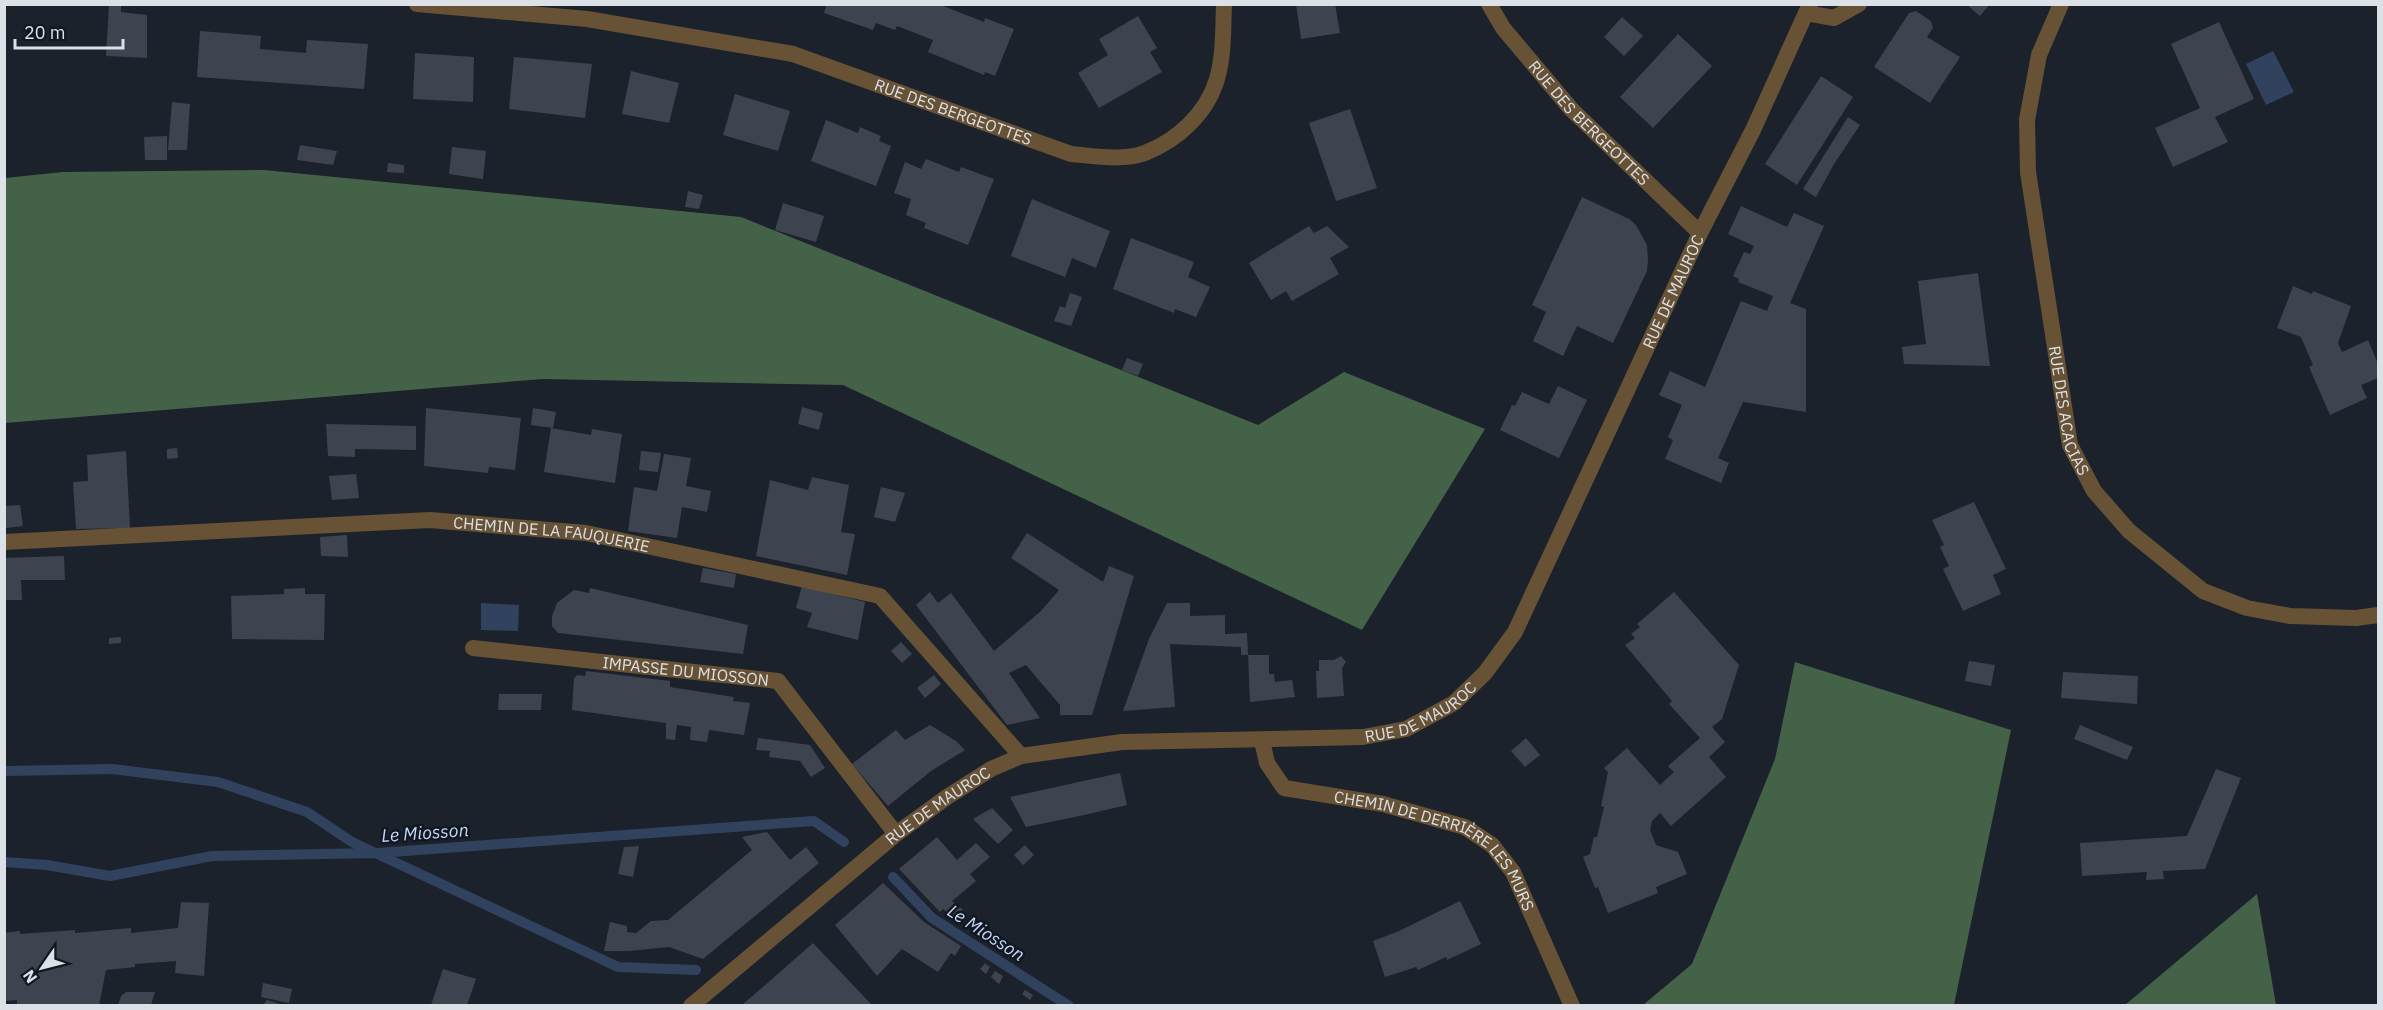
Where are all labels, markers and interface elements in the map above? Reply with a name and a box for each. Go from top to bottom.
scale bar [15,12,123,50]
text: 20 m [24,21,66,44]
street label: RUE DES BERGEOTTES [1524,56,1654,189]
street label: RUE DES BERGEOTTES [872,74,1035,149]
street label: RUE DE MAUROC [1638,231,1708,352]
street label: RUE DES ACACIAS [2045,344,2094,479]
street label: CHEMIN DE LA FAUQUERIE [453,512,652,556]
street label: IMPASSE DU MIOSSON [601,652,770,690]
street label: RUE DE MAUROC [1363,677,1480,746]
street label: RUE DE MAUROC [881,762,994,849]
street label: CHEMIN DE DERRIÈRE LES MURS [1333,786,1539,914]
water label: Le Miosson [380,818,469,847]
water label: Le Miosson [943,899,1029,966]
north arrow [12,938,72,998]
text: N [18,966,41,987]

